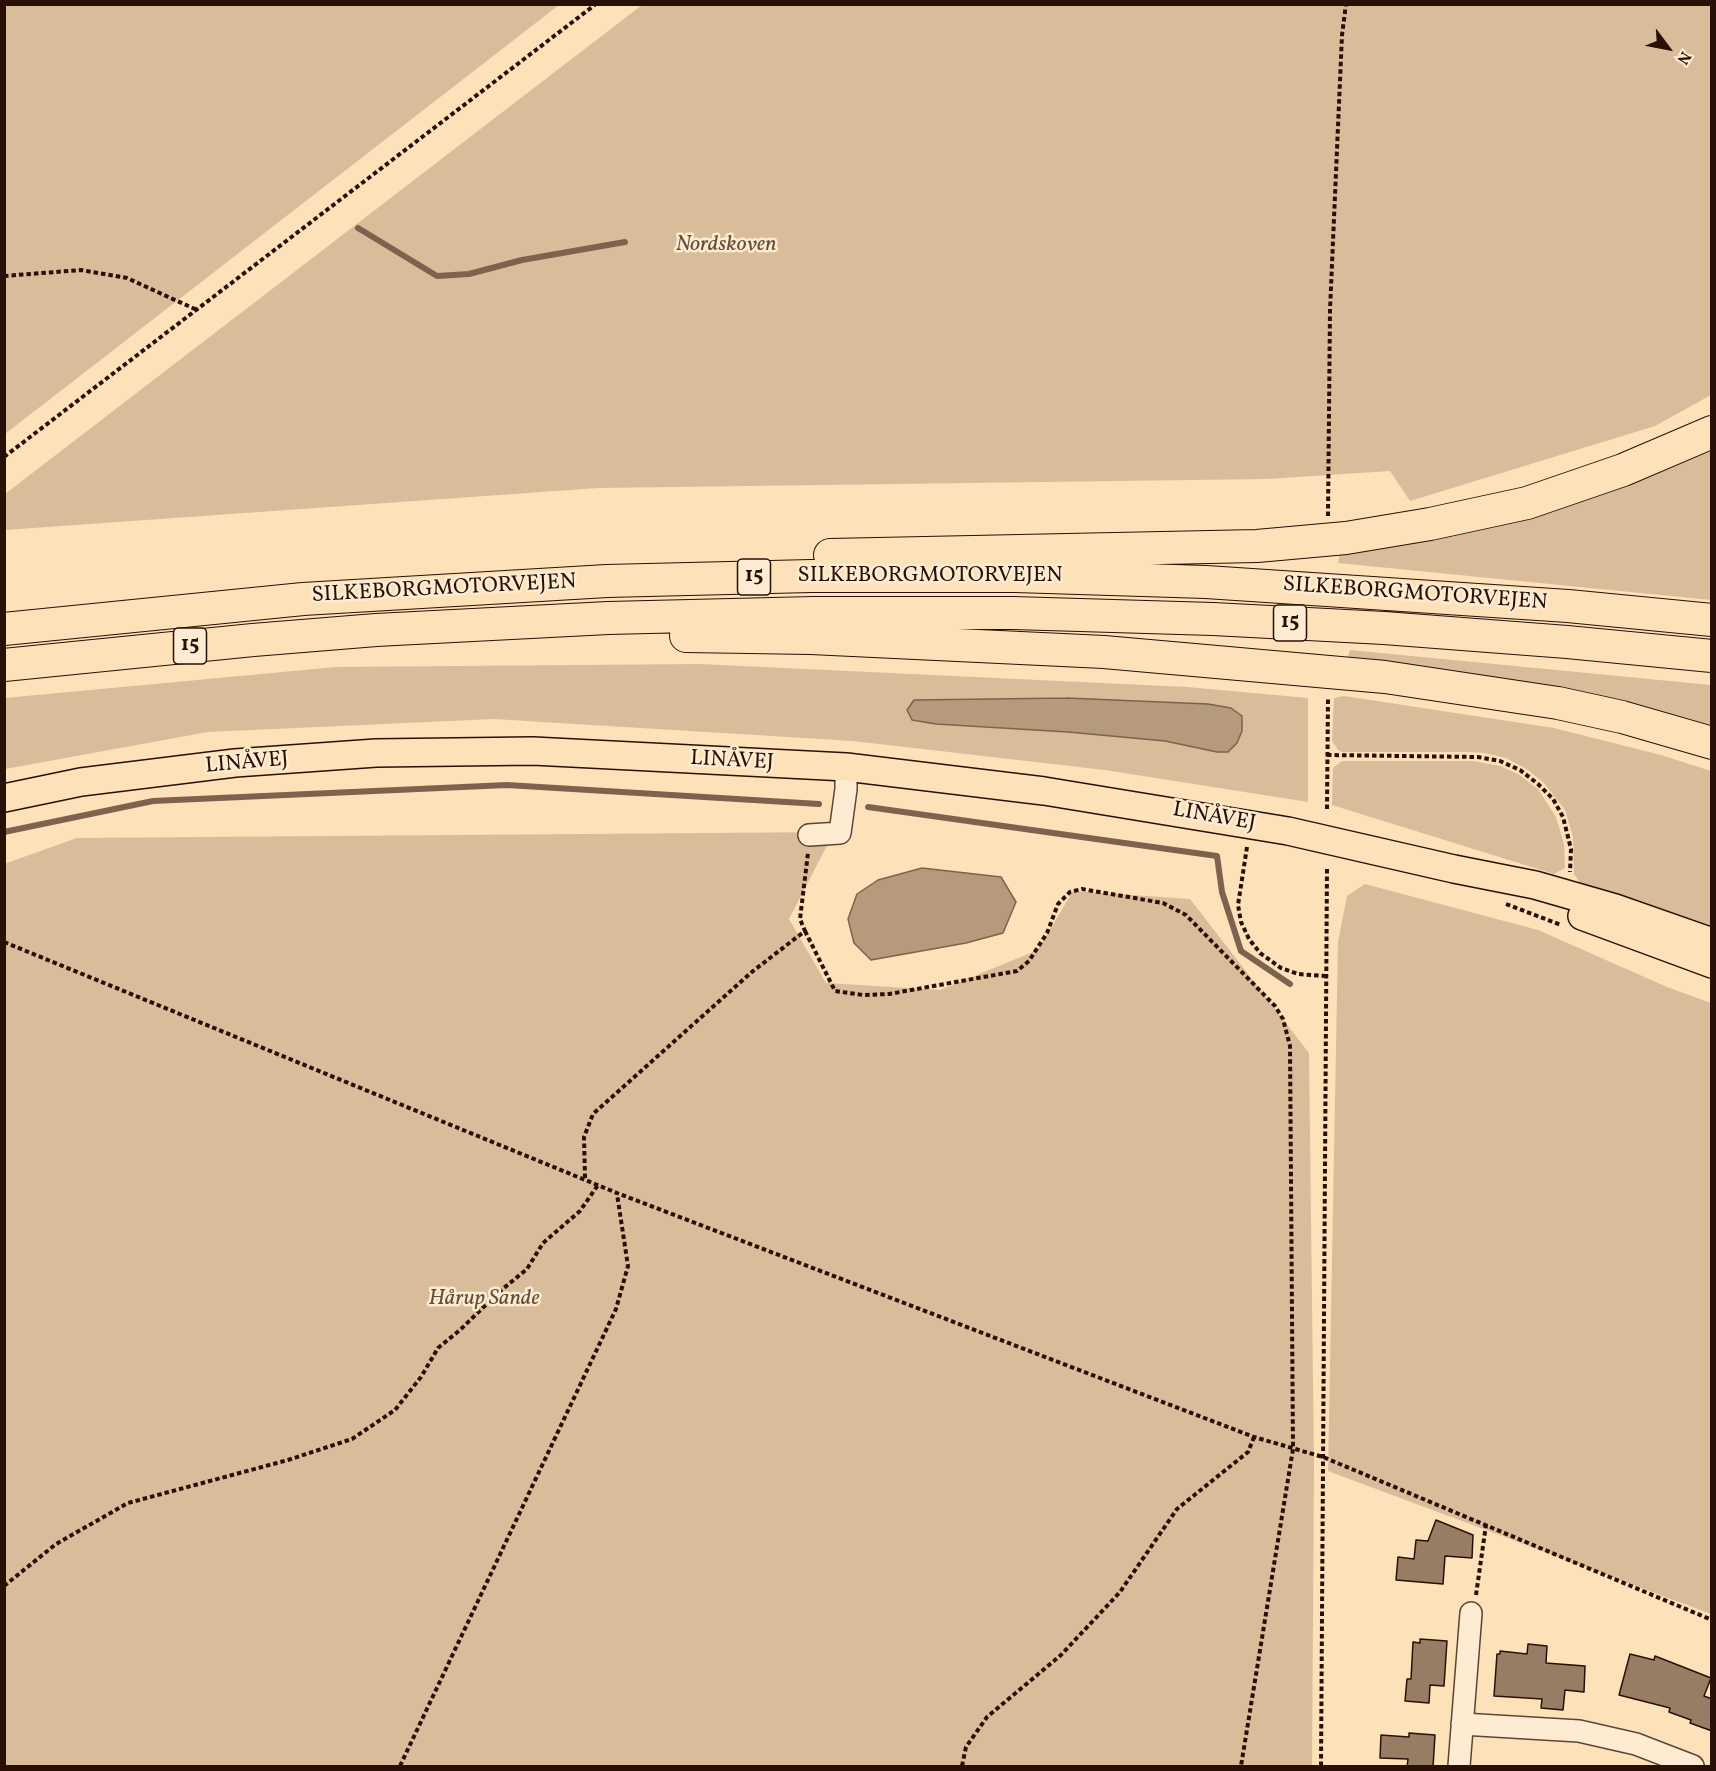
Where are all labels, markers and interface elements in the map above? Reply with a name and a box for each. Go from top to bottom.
north arrow [1638,18,1698,78]
text: N [1671,47,1696,68]
park label: Nordskoven [676,233,776,259]
road number: 15 [738,559,771,595]
street label: SILKEBORGMOTORVEJEN [797,564,1063,590]
street label: SILKEBORGMOTORVEJEN [311,570,577,610]
street label: SILKEBORGMOTORVEJEN [1282,573,1548,617]
road number: 15 [1274,605,1306,641]
road number: 15 [174,628,207,664]
street label: LINÅVEJ [204,747,290,781]
street label: LINÅVEJ [690,747,774,777]
street label: LINÅVEJ [1170,798,1258,838]
park label: Hårup Sande [429,1287,539,1313]

